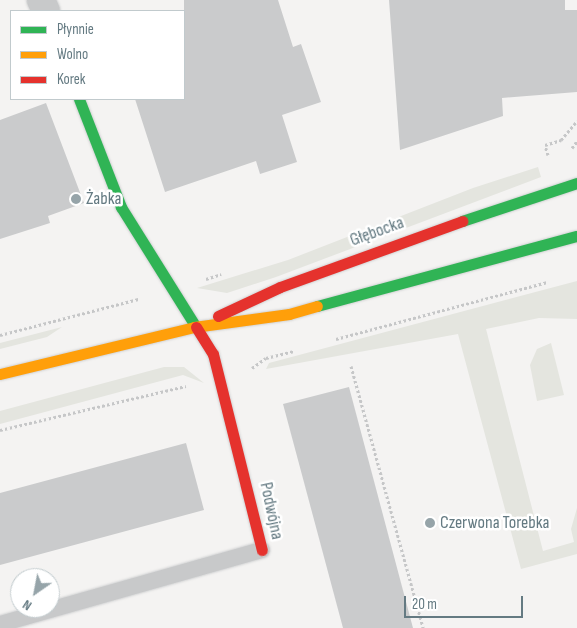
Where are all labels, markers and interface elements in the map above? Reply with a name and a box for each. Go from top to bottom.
legend [10,10,185,100]
text: Płynnie [57,20,94,39]
text: Wolno [57,45,88,64]
text: Korek [57,70,86,89]
place label: Żabka [86,188,121,210]
marker: Żabka [70,193,82,205]
street label: Głębocka [347,212,407,252]
street label: Podwójna [254,480,288,542]
place label: Czerwona Torebka [440,512,550,534]
marker: Czerwona Torebka [424,517,436,529]
north arrow [10,568,60,618]
scale bar [407,586,526,618]
text: 20 m [412,595,437,614]
text: N [19,596,35,614]

